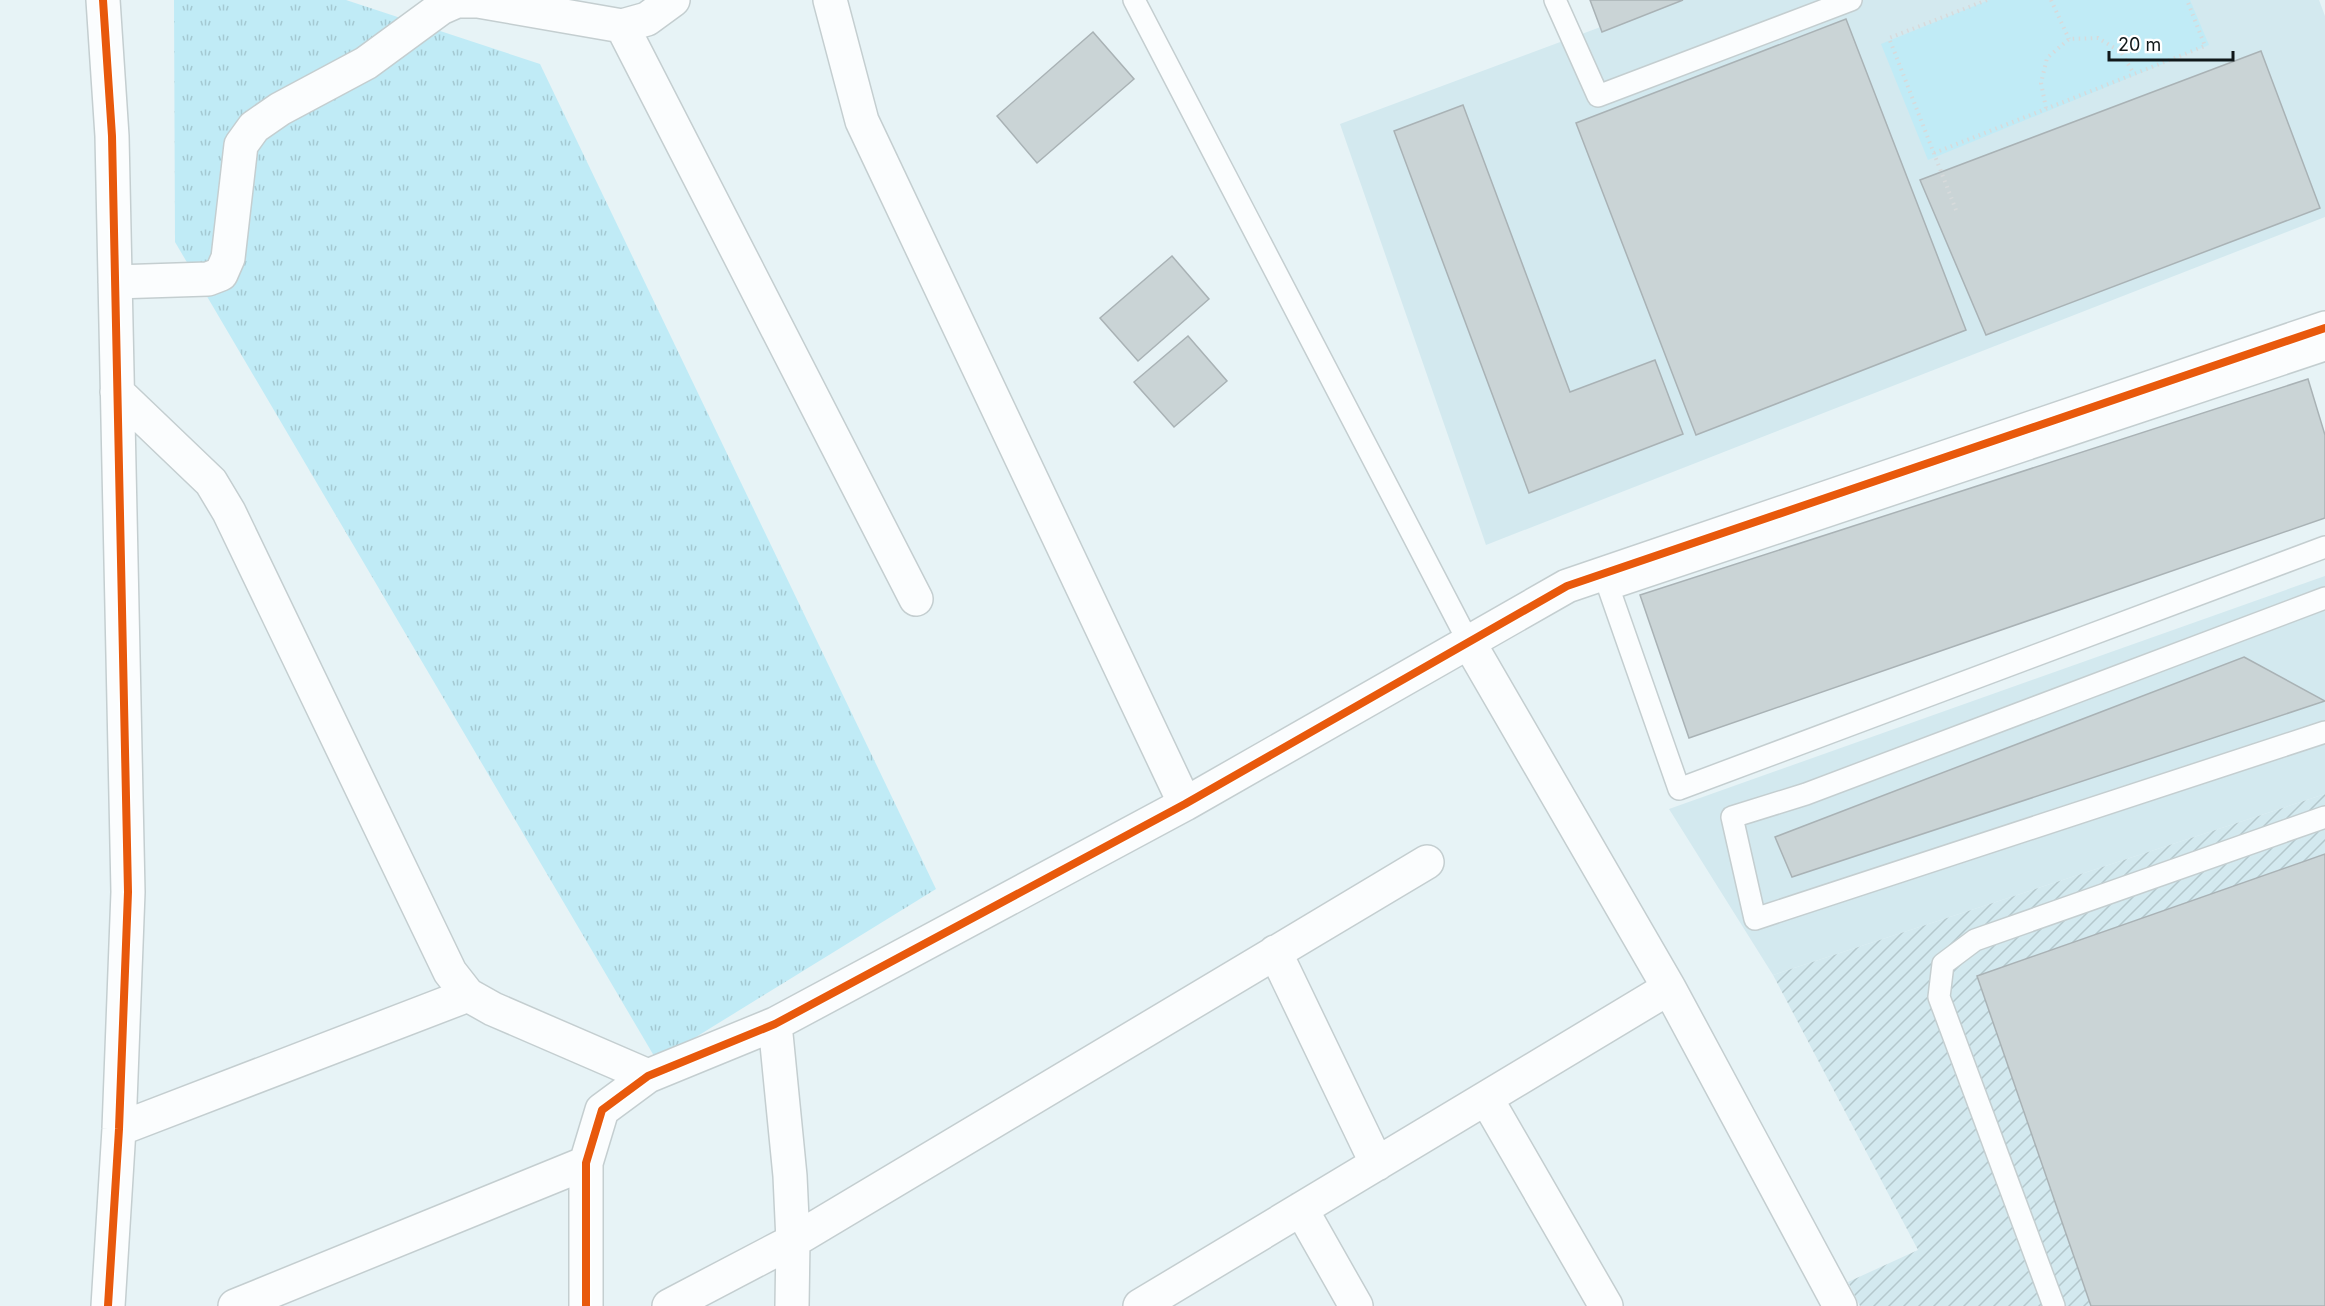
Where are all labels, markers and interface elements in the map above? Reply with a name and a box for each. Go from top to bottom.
scale bar [2109,24,2234,62]
text: 20 m [2118,34,2161,55]

